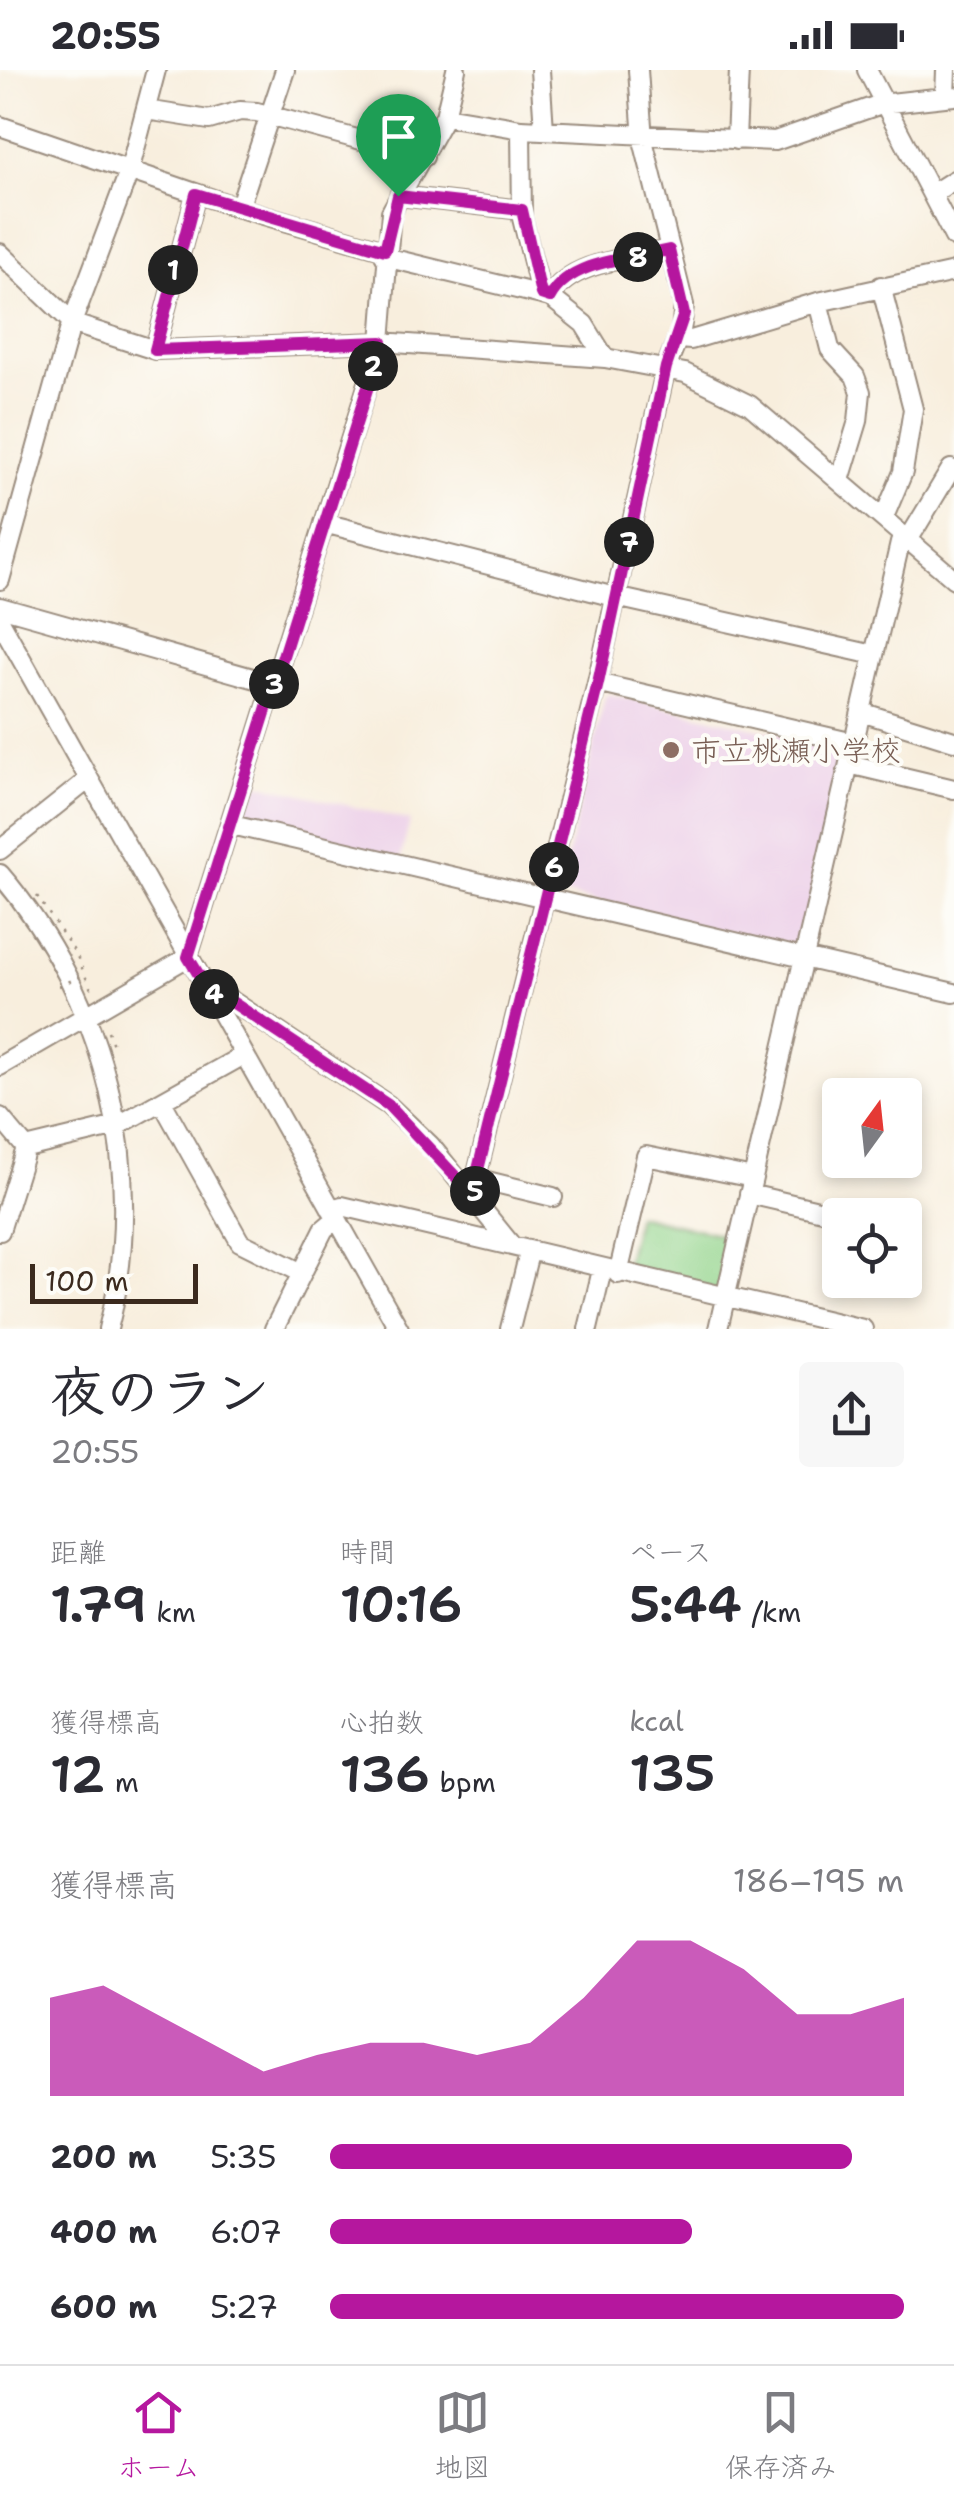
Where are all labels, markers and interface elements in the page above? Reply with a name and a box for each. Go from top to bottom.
text: 20:55 [50,10,161,61]
pin [356,94,441,197]
icon: arrive [371,109,426,164]
pin: 8 [613,232,663,282]
text: 8 [628,238,648,276]
pin: 1 [148,245,198,295]
text: 1 [167,251,179,289]
pin: 2 [348,341,398,391]
text: 2 [363,347,383,385]
pin: 7 [604,517,654,567]
text: 7 [619,523,639,561]
pin: 3 [249,659,299,709]
text: 3 [264,665,284,703]
place label: 市立桃瀬小学校 [691,730,901,771]
marker: 市立桃瀬小学校 [660,739,682,761]
pin: 6 [529,842,579,892]
text: 6 [544,848,564,886]
pin: 4 [189,969,239,1019]
text: 4 [204,975,224,1013]
north arrow [822,1078,922,1178]
map controls [822,1078,922,1298]
pin: 5 [450,1166,500,1216]
text: 5 [466,1172,484,1210]
button: locate [822,1198,922,1298]
scale bar [30,1259,198,1304]
text: 100 m [45,1262,129,1300]
text: 夜のラン [50,1355,270,1429]
button: share [799,1362,904,1467]
text: 20:55 [50,1430,139,1473]
text: 距離 [50,1533,106,1571]
text: 時間 [340,1533,396,1571]
text: ペース [629,1533,712,1571]
text: 1.79 [50,1571,147,1638]
text: 10:16 [340,1571,462,1638]
text: 5:44 [629,1571,742,1638]
text: km [147,1593,196,1631]
text: /km [742,1593,801,1631]
text: kcal [629,1702,684,1740]
text: 獲得標高 [50,1703,162,1741]
text: 心拍数 [340,1703,424,1741]
text: 135 [629,1740,715,1807]
text: 12 [50,1741,105,1808]
text: 136 [340,1741,430,1808]
text: m [105,1763,139,1801]
text: bpm [430,1763,496,1801]
text: 186–195 m [733,1859,904,1902]
text: 獲得標高 [50,1863,178,1906]
text: 200 m [50,2135,157,2178]
text: 5:35 [210,2135,277,2178]
text: 400 m [50,2210,157,2253]
text: 6:07 [210,2210,282,2253]
text: 600 m [50,2285,157,2328]
text: 5:27 [210,2285,278,2328]
tab: ホーム [117,2385,200,2486]
tab: 地図 [434,2385,490,2486]
tab: 保存済み [725,2385,837,2486]

